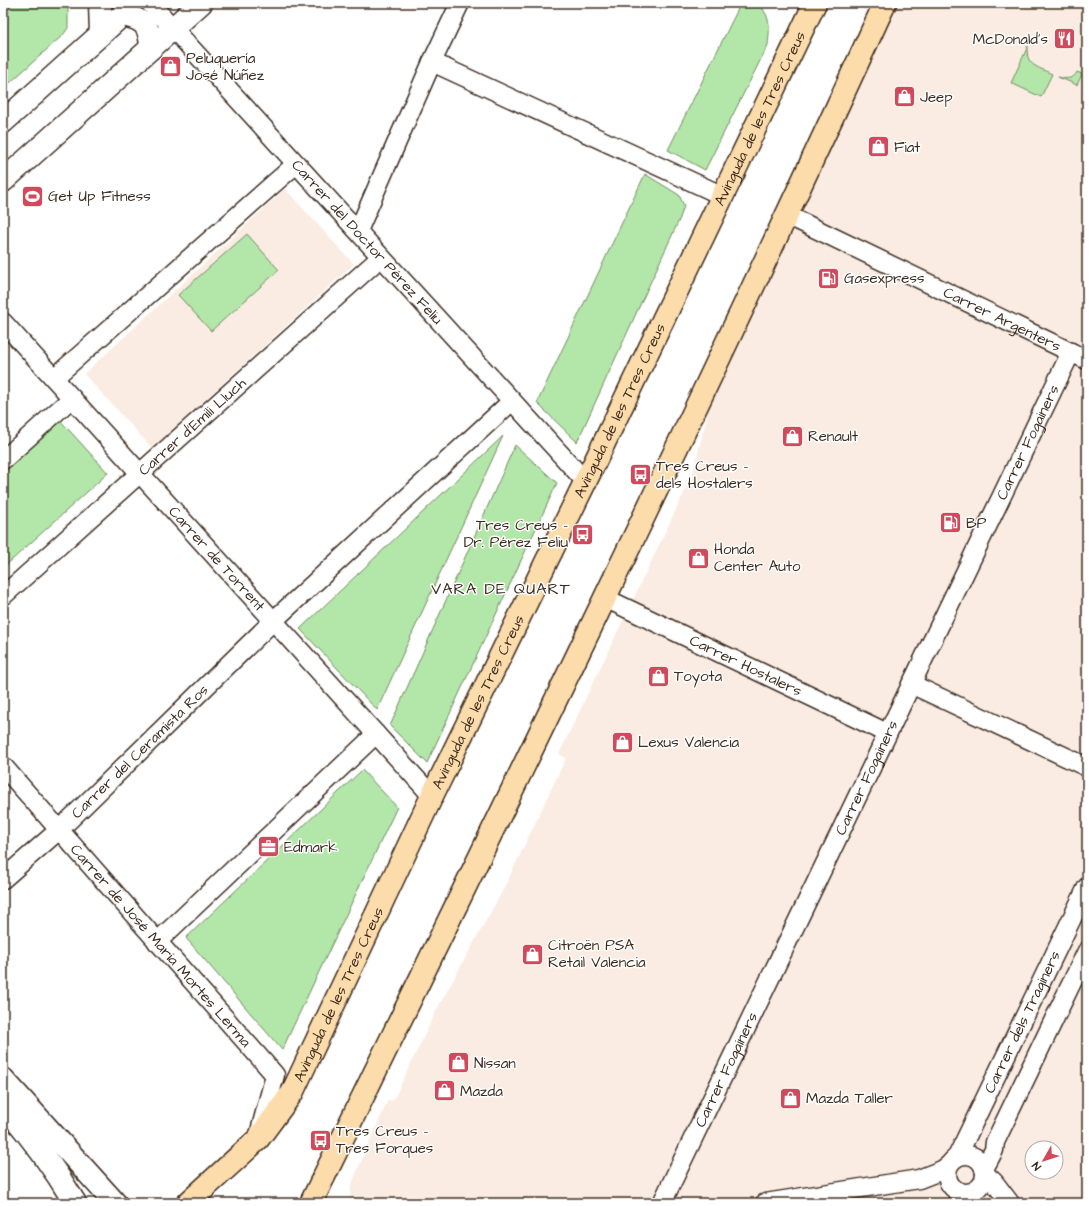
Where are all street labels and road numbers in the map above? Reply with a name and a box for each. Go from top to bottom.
street label: Avinguda de les Tres Creus [709,27,811,209]
street label: Carrer del Doctor Pérez Feliu [286,155,448,330]
street label: Carrer Argenters [940,282,1065,357]
street label: Avinguda de les Tres Creus [569,320,671,502]
street label: Carrer d'Emili Lluch [134,372,251,481]
street label: Carrer Fogainers [991,381,1065,503]
street label: Carrer de Torrent [164,502,270,616]
street label: Avinguda de les Tres Creus [427,611,530,793]
street label: Carrer Hostalers [686,630,806,702]
street label: Carrer del Ceramista Ros [67,680,213,823]
street label: Carrer Fogainers [830,716,904,839]
street label: Carrer de José María Mortes Lerma [65,840,256,1052]
street label: Avinguda de les Tres Creus [289,903,389,1086]
street label: Carrer dels Traginers [979,947,1066,1097]
street label: Carrer Fogainers [690,1008,763,1131]

